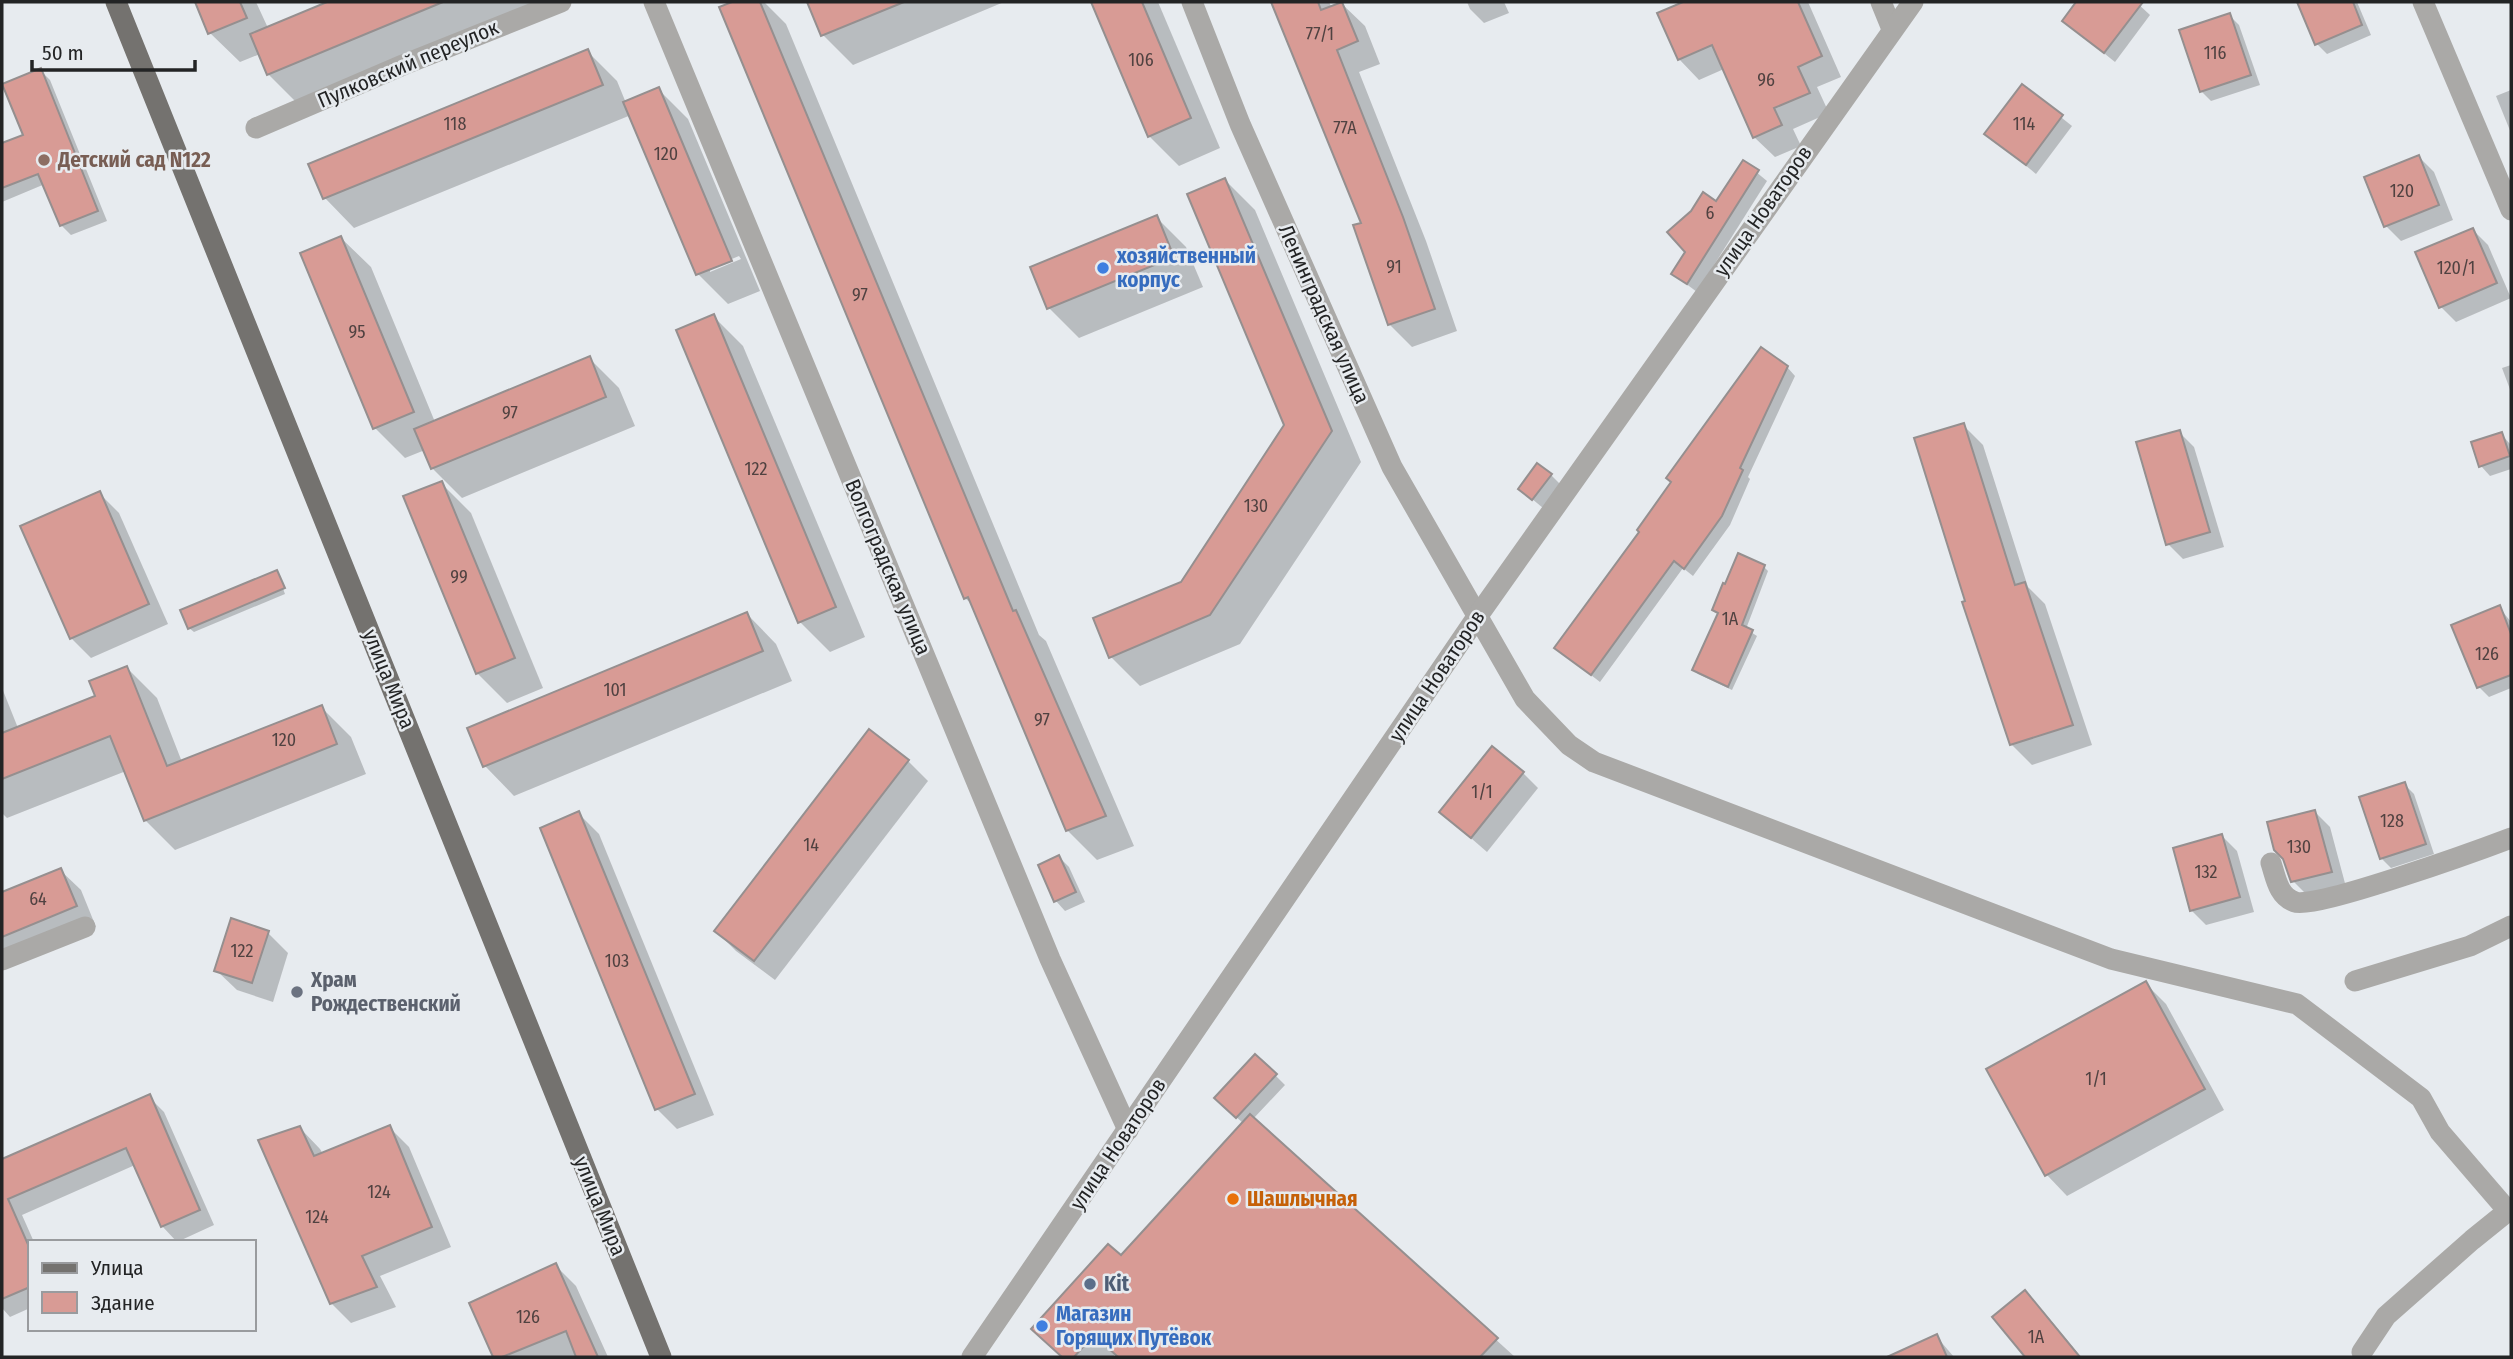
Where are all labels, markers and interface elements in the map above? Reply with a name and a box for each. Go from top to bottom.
street label: Пулковский переулок [314,14,502,114]
house number: 77/1 [1306,23,1334,45]
scale bar [32,28,194,72]
text: 50 m [42,40,84,66]
house number: 116 [2204,42,2226,64]
house number: 106 [1128,49,1154,71]
house number: 96 [1757,69,1775,91]
house number: 118 [444,113,466,135]
house number: 114 [2013,113,2036,135]
house number: 77А [1333,117,1357,139]
street label: улица Новаторов [1708,141,1818,281]
house number: 120 [654,143,678,165]
place label: Детский сад N122 [57,147,211,173]
marker: Детский сад N122 [36,152,52,168]
house number: 120 [2390,180,2414,202]
house number: 6 [1706,202,1715,224]
street label: Ленинградская улица [1273,221,1375,407]
place label: хозяйственный корпус [1116,243,1256,293]
house number: 91 [1386,256,1402,278]
house number: 120/1 [2437,257,2475,279]
marker: хозяйственный корпус [1095,260,1111,276]
house number: 97 [852,284,868,306]
house number: 95 [348,321,366,343]
house number: 97 [502,402,518,424]
house number: 122 [745,458,768,480]
street label: Волгоградская улица [839,475,937,659]
house number: 130 [1244,495,1268,517]
house number: 99 [450,566,468,588]
street label: улица Новаторов [1383,605,1491,747]
house number: 1А [1722,608,1739,630]
street label: улица Мира [357,625,421,733]
house number: 126 [2475,643,2499,665]
house number: 101 [604,679,626,701]
house number: 97 [1034,709,1050,731]
house number: 120 [272,729,296,751]
house number: 1/1 [1471,781,1493,803]
house number: 128 [2380,810,2404,832]
house number: 14 [803,834,819,856]
house number: 130 [2287,836,2311,858]
house number: 132 [2195,861,2218,883]
house number: 64 [29,888,47,910]
house number: 122 [231,940,254,962]
house number: 103 [605,950,629,972]
place label: Храм Рождественский [310,967,461,1017]
marker: Храм Рождественский [289,984,305,1000]
house number: 1/1 [2085,1068,2107,1090]
street label: улица Новаторов [1064,1073,1172,1215]
street label: улица Мира [568,1152,632,1260]
house number: 124 [367,1181,391,1203]
place label: Шашлычная [1247,1186,1358,1212]
marker: Шашлычная [1225,1191,1241,1207]
house number: 124 [305,1206,329,1228]
legend [28,1240,256,1331]
text: Улица [90,1255,144,1281]
place label: Kit [1104,1271,1130,1297]
marker: Kit [1082,1276,1098,1292]
text: Здание [91,1290,155,1316]
place label: Магазин Горящих Путёвок [1056,1301,1212,1351]
house number: 126 [516,1306,540,1328]
marker: Магазин Горящих Путёвок [1034,1318,1050,1334]
house number: 1А [2028,1326,2045,1348]

